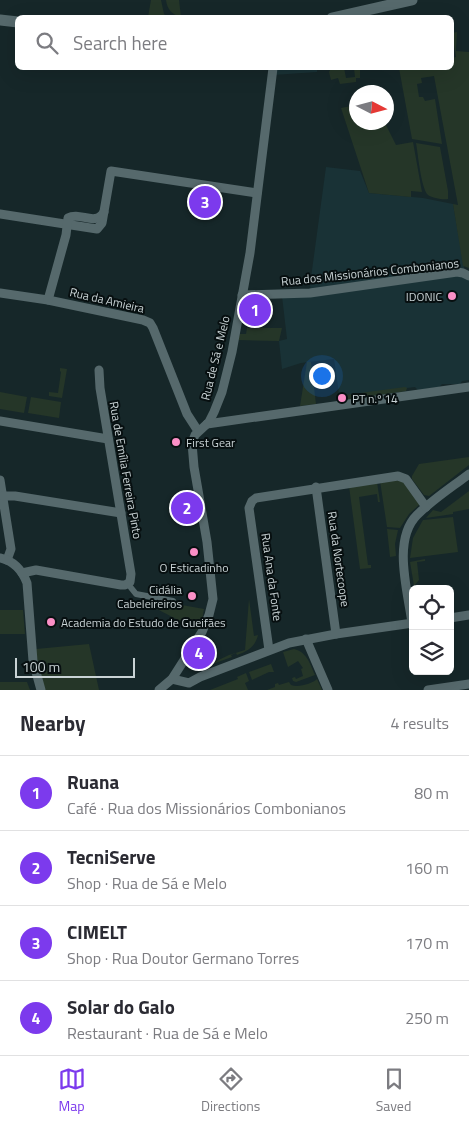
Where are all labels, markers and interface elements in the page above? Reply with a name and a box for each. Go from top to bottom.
search box [15,15,454,70]
text: Search here [73,28,167,57]
icon: search [33,29,61,57]
north arrow [349,85,394,130]
pin: 3 [189,183,221,221]
street label: Rua dos Missionários Combonianos [280,253,460,291]
street label: Rua da Amieira [68,282,146,318]
place label: IDONIC [406,287,442,306]
marker: IDONIC [446,290,458,302]
pin: 1 [239,291,271,329]
street label: Rua de Sá e Melo [195,314,235,402]
your location [309,363,335,389]
place label: PT n.º 14 [352,389,398,408]
marker: PT n.º 14 [336,392,348,404]
street label: Rua de Emília Ferreira Pinto [105,400,147,540]
place label: First Gear [186,433,235,452]
marker: First Gear [170,436,182,448]
pin: 2 [171,489,203,527]
street label: Rua da Nortecoope [323,510,355,608]
street label: Rua Ana da Fonte [256,532,288,622]
marker: O Esticadinho [188,546,200,558]
place label: O Esticadinho [159,558,229,577]
place label: Cidália Cabeleireiros [117,580,182,613]
map controls [409,585,454,675]
button: locate [409,585,454,630]
marker: Cidália Cabeleireiros [186,590,198,602]
place label: Academia do Estudo de Gueifães [61,613,226,632]
marker: Academia do Estudo de Gueifães [45,616,57,628]
button: layers [409,630,454,675]
pin: 4 [183,634,215,672]
scale bar [15,655,135,678]
text: 100 m [22,656,60,677]
text: Nearby [20,707,85,739]
text: 4 results [390,711,449,735]
text: Ruana [67,767,119,796]
text: 1 [32,781,40,805]
text: 80 m [414,781,449,805]
text: Café · Rua dos Missionários Combonianos [67,796,346,820]
text: TecniServe [67,842,155,871]
text: 2 [32,856,40,880]
text: 160 m [405,856,449,880]
text: Shop · Rua de Sá e Melo [67,871,227,895]
text: CIMELT [67,917,127,946]
text: 3 [32,931,40,955]
text: 170 m [405,931,449,955]
text: Shop · Rua Doutor Germano Torres [67,946,299,970]
text: Solar do Galo [67,992,175,1021]
text: 4 [32,1006,40,1030]
text: 250 m [405,1006,449,1030]
text: Restaurant · Rua de Sá e Melo [67,1021,268,1045]
tab: Map [58,1065,86,1116]
tab: Directions [201,1065,260,1116]
tab: Saved [376,1065,411,1116]

